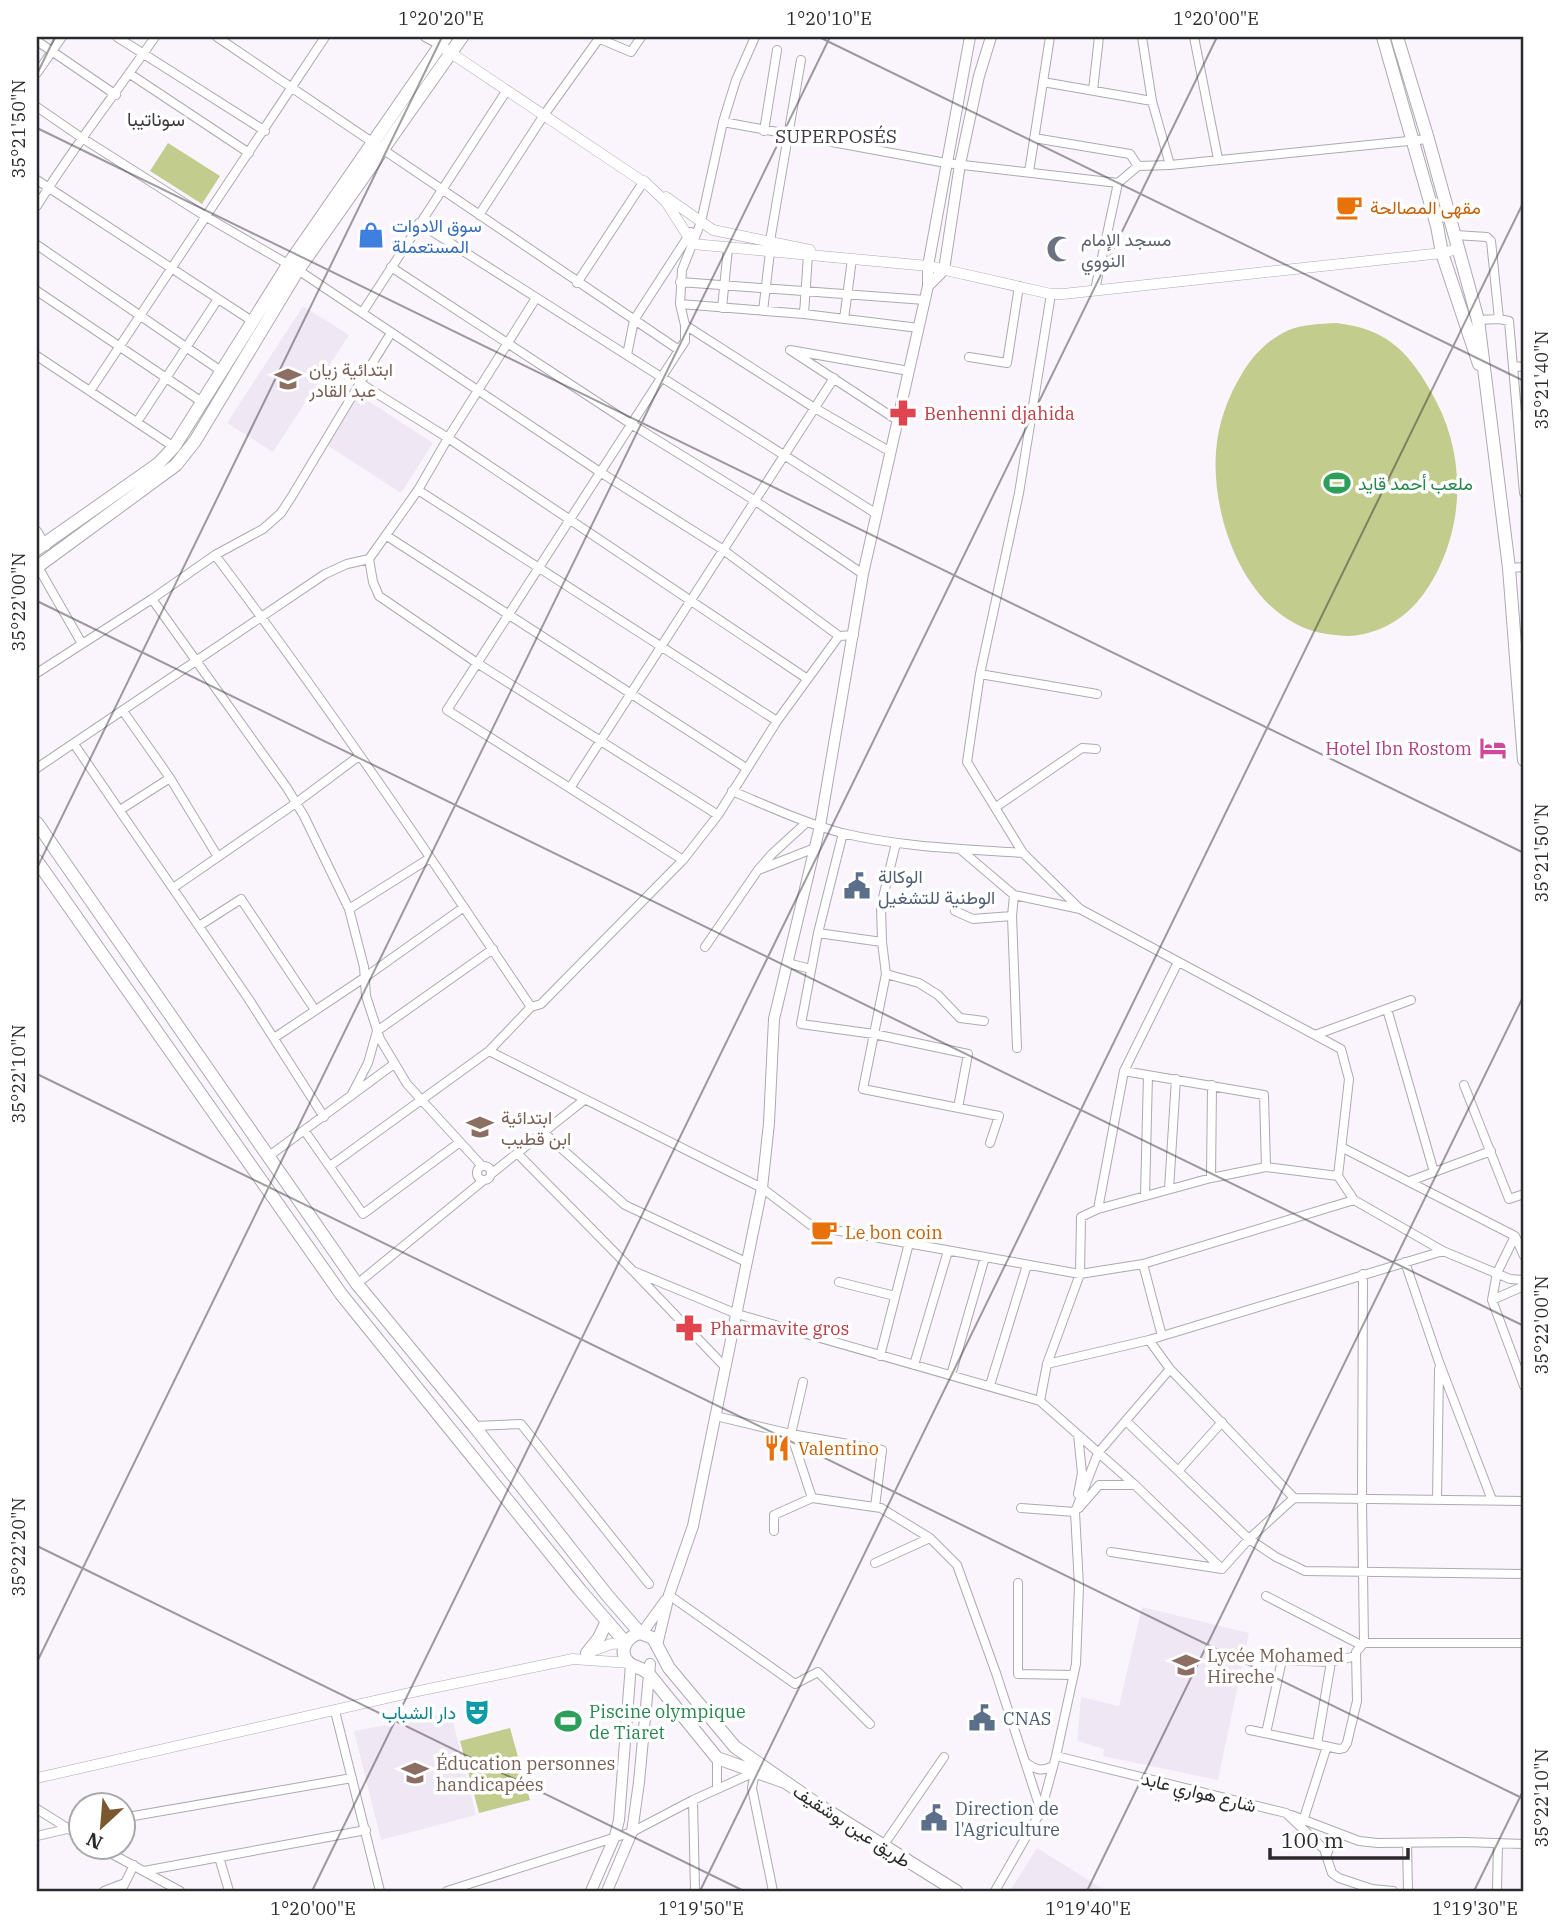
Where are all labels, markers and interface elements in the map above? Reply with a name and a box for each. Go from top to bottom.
text: 1°20'20"E [398,7,484,30]
text: 1°20'10"E [786,7,872,30]
text: 1°20'00"E [1173,7,1259,30]
text: 35°21'50"N [7,80,30,179]
district label: سوناتيبا [127,107,185,131]
district label: SUPERPOSÉS [775,124,897,148]
cafe icon: مقهى المصالحة [1334,192,1364,222]
place label: مقهى المصالحة [1370,196,1481,219]
place label: سوق الادوات المستعملة [392,214,482,258]
shop icon: سوق الادوات المستعملة [356,220,386,250]
place label: مسجد الإمام النووي [1081,228,1171,276]
mosque icon: مسجد الإمام النووي [1045,234,1075,264]
text: 35°21'40"N [1530,331,1553,430]
place label: ابتدائية زيان عبد القادر [308,358,393,402]
school or university icon: ابتدائية زيان عبد القادر [273,364,303,394]
pharmacy icon: Benhenni djahida [888,398,918,428]
place label: Benhenni djahida [924,402,1075,425]
sports icon: ملعب أحمد قايد [1322,468,1352,498]
place label: ملعب أحمد قايد [1358,472,1473,495]
text: 35°22'00"N [7,553,30,652]
hotel icon: Hotel Ibn Rostom [1478,733,1508,763]
place label: Hotel Ibn Rostom [1325,737,1472,760]
text: 35°21'50"N [1530,804,1553,903]
place label: الوكالة الوطنية للتشغيل [878,865,995,909]
public building icon: الوكالة الوطنية للتشغيل [842,871,872,901]
text: 35°22'10"N [7,1025,30,1124]
place label: ابتدائية ابن قطيب [501,1106,571,1150]
school or university icon: ابتدائية ابن قطيب [465,1112,495,1142]
cafe icon: Le bon coin [809,1217,839,1247]
place label: Le bon coin [845,1221,943,1244]
text: 35°22'00"N [1530,1276,1553,1375]
pharmacy icon: Pharmavite gros [674,1313,704,1343]
place label: Pharmavite gros [710,1317,849,1340]
restaurant icon: Valentino [762,1433,792,1463]
place label: Valentino [798,1437,879,1460]
text: 35°22'20"N [7,1498,30,1597]
place label: Lycée Mohamed Hireche [1207,1644,1344,1688]
school or university icon: Lycée Mohamed Hireche [1171,1650,1201,1680]
theatre icon: دار الشباب [462,1697,492,1727]
place label: Piscine olympique de Tiaret [589,1700,746,1744]
place label: دار الشباب [382,1701,456,1724]
public building icon: CNAS [967,1703,997,1733]
sports icon: Piscine olympique de Tiaret [553,1706,583,1736]
place label: CNAS [1003,1707,1051,1730]
text: 35°22'10"N [1530,1749,1553,1848]
place label: Éducation personnes handicapées [436,1752,615,1796]
school or university icon: Éducation personnes handicapées [400,1758,430,1788]
street label: شارع هواري عابد [1138,1767,1259,1821]
street label: طريق عين بوشقيف [789,1779,915,1873]
north arrow [66,1792,136,1862]
place label: Direction de l'Agriculture [955,1797,1060,1841]
public building icon: Direction de l'Agriculture [919,1803,949,1833]
scale bar [1270,1816,1409,1860]
text: 100 m [1281,1826,1344,1854]
text: N [83,1827,107,1855]
text: 1°20'00"E [270,1897,356,1920]
text: 1°19'50"E [658,1897,744,1920]
text: 1°19'40"E [1045,1897,1131,1920]
text: 1°19'30"E [1432,1897,1518,1920]

